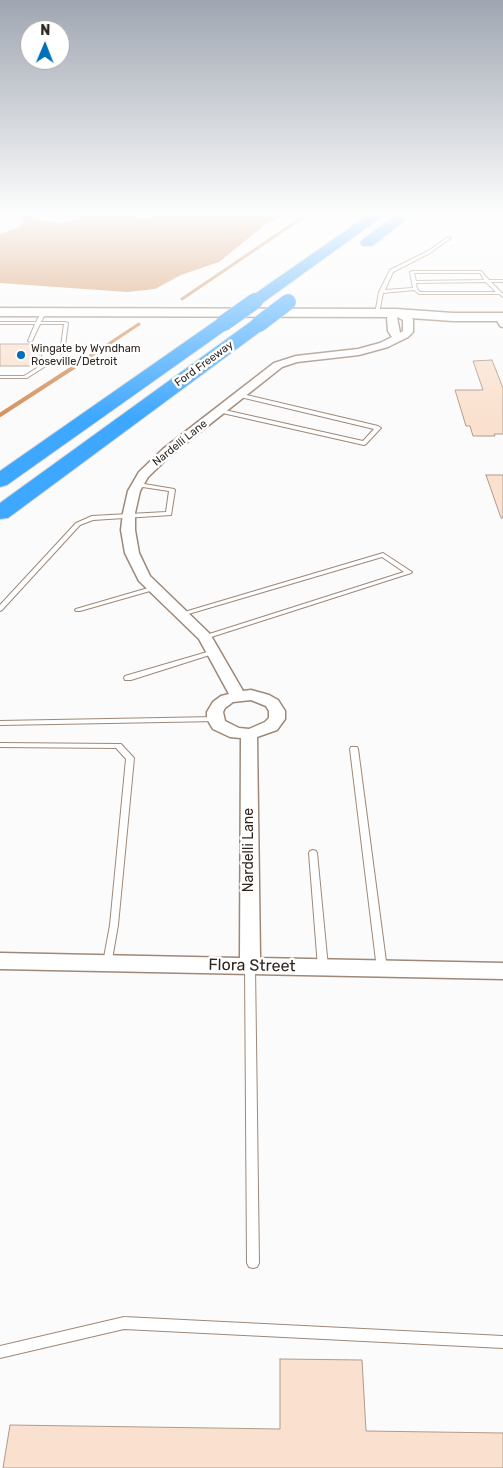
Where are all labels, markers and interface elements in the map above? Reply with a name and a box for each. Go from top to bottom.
north arrow [20,20,70,70]
text: N [40,22,50,39]
street label: Ford Freeway [172,338,236,390]
place label: Wingate by Wyndham Roseville/Detroit [31,342,141,368]
marker: Wingate by Wyndham Roseville/Detroit [15,349,27,361]
street label: Nardelli Lane [150,417,210,469]
street label: Nardelli Lane [241,808,257,892]
street label: Flora Street [208,956,296,976]

